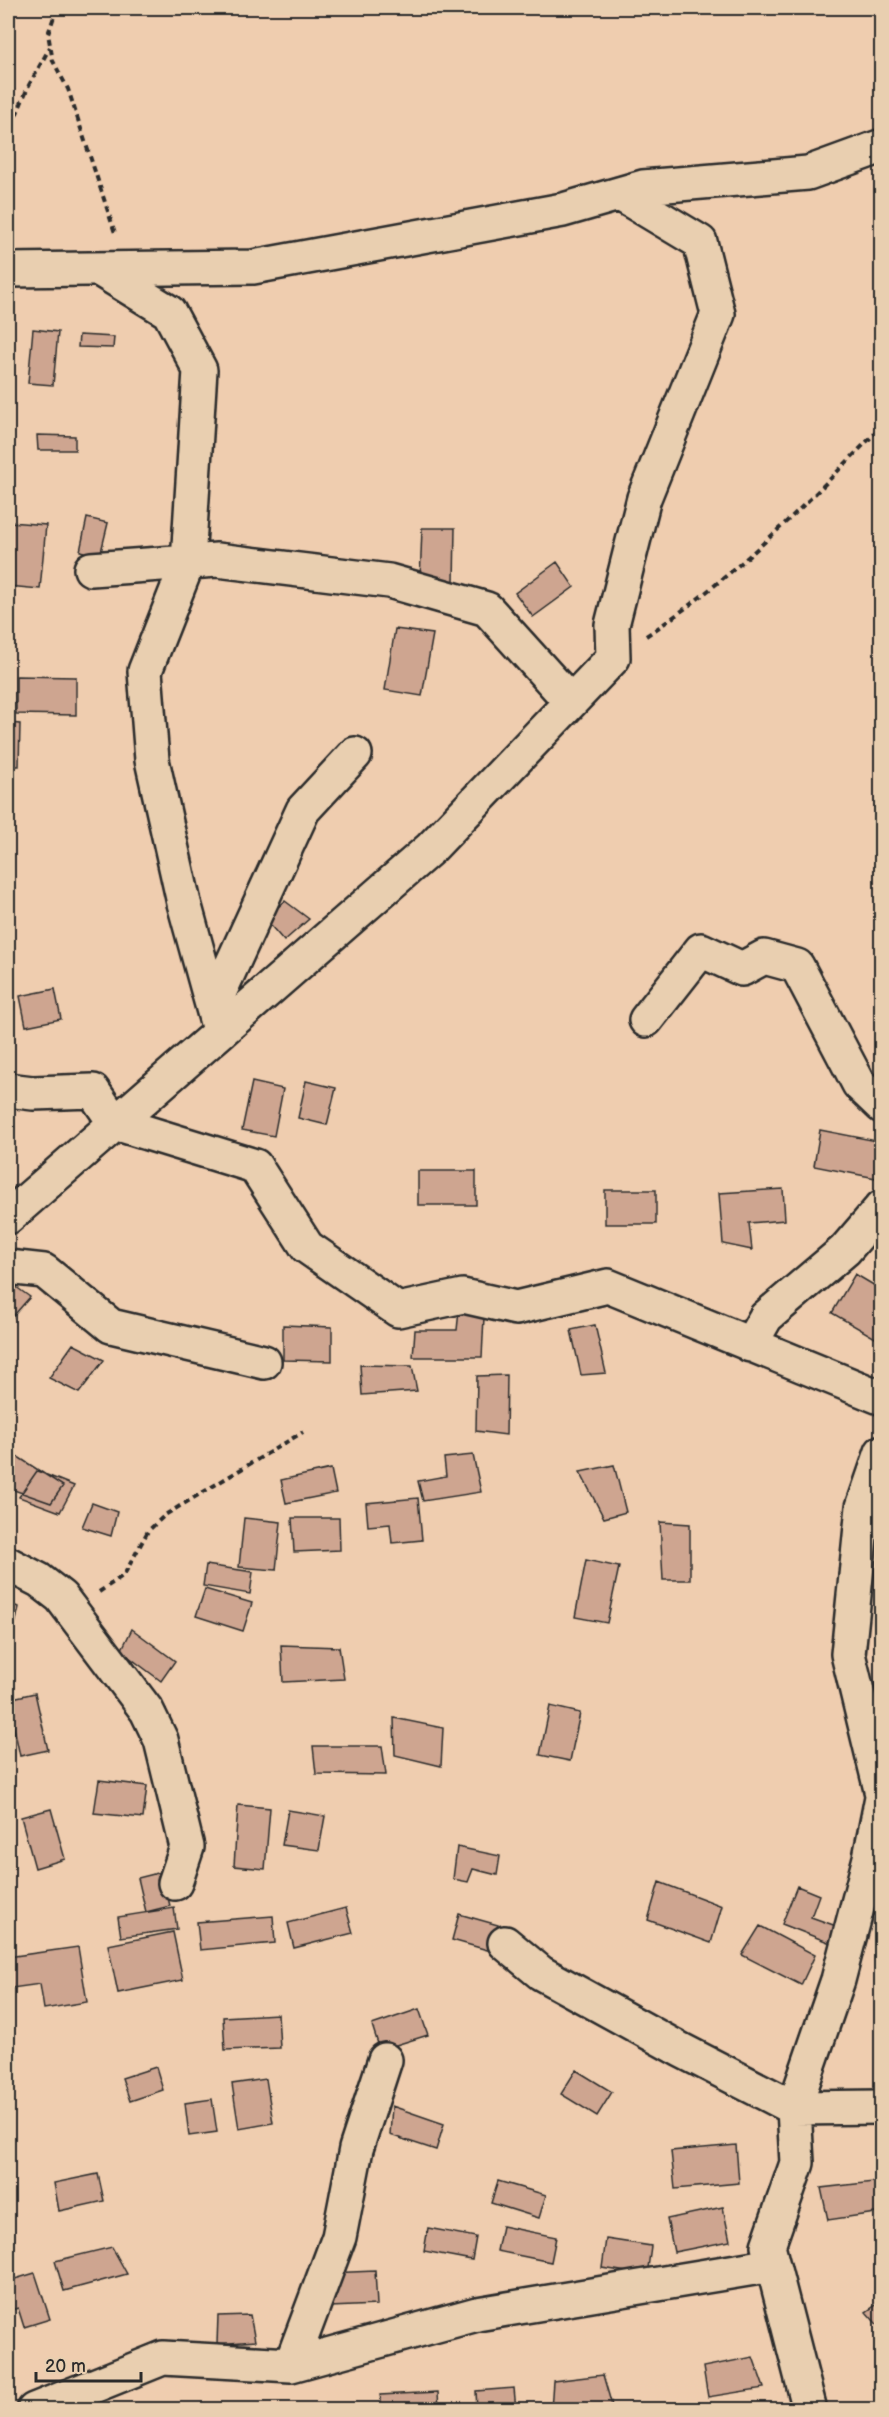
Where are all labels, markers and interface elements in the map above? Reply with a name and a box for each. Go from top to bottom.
scale bar [36,2345,141,2383]
text: 20 m [45,2356,86,2377]

